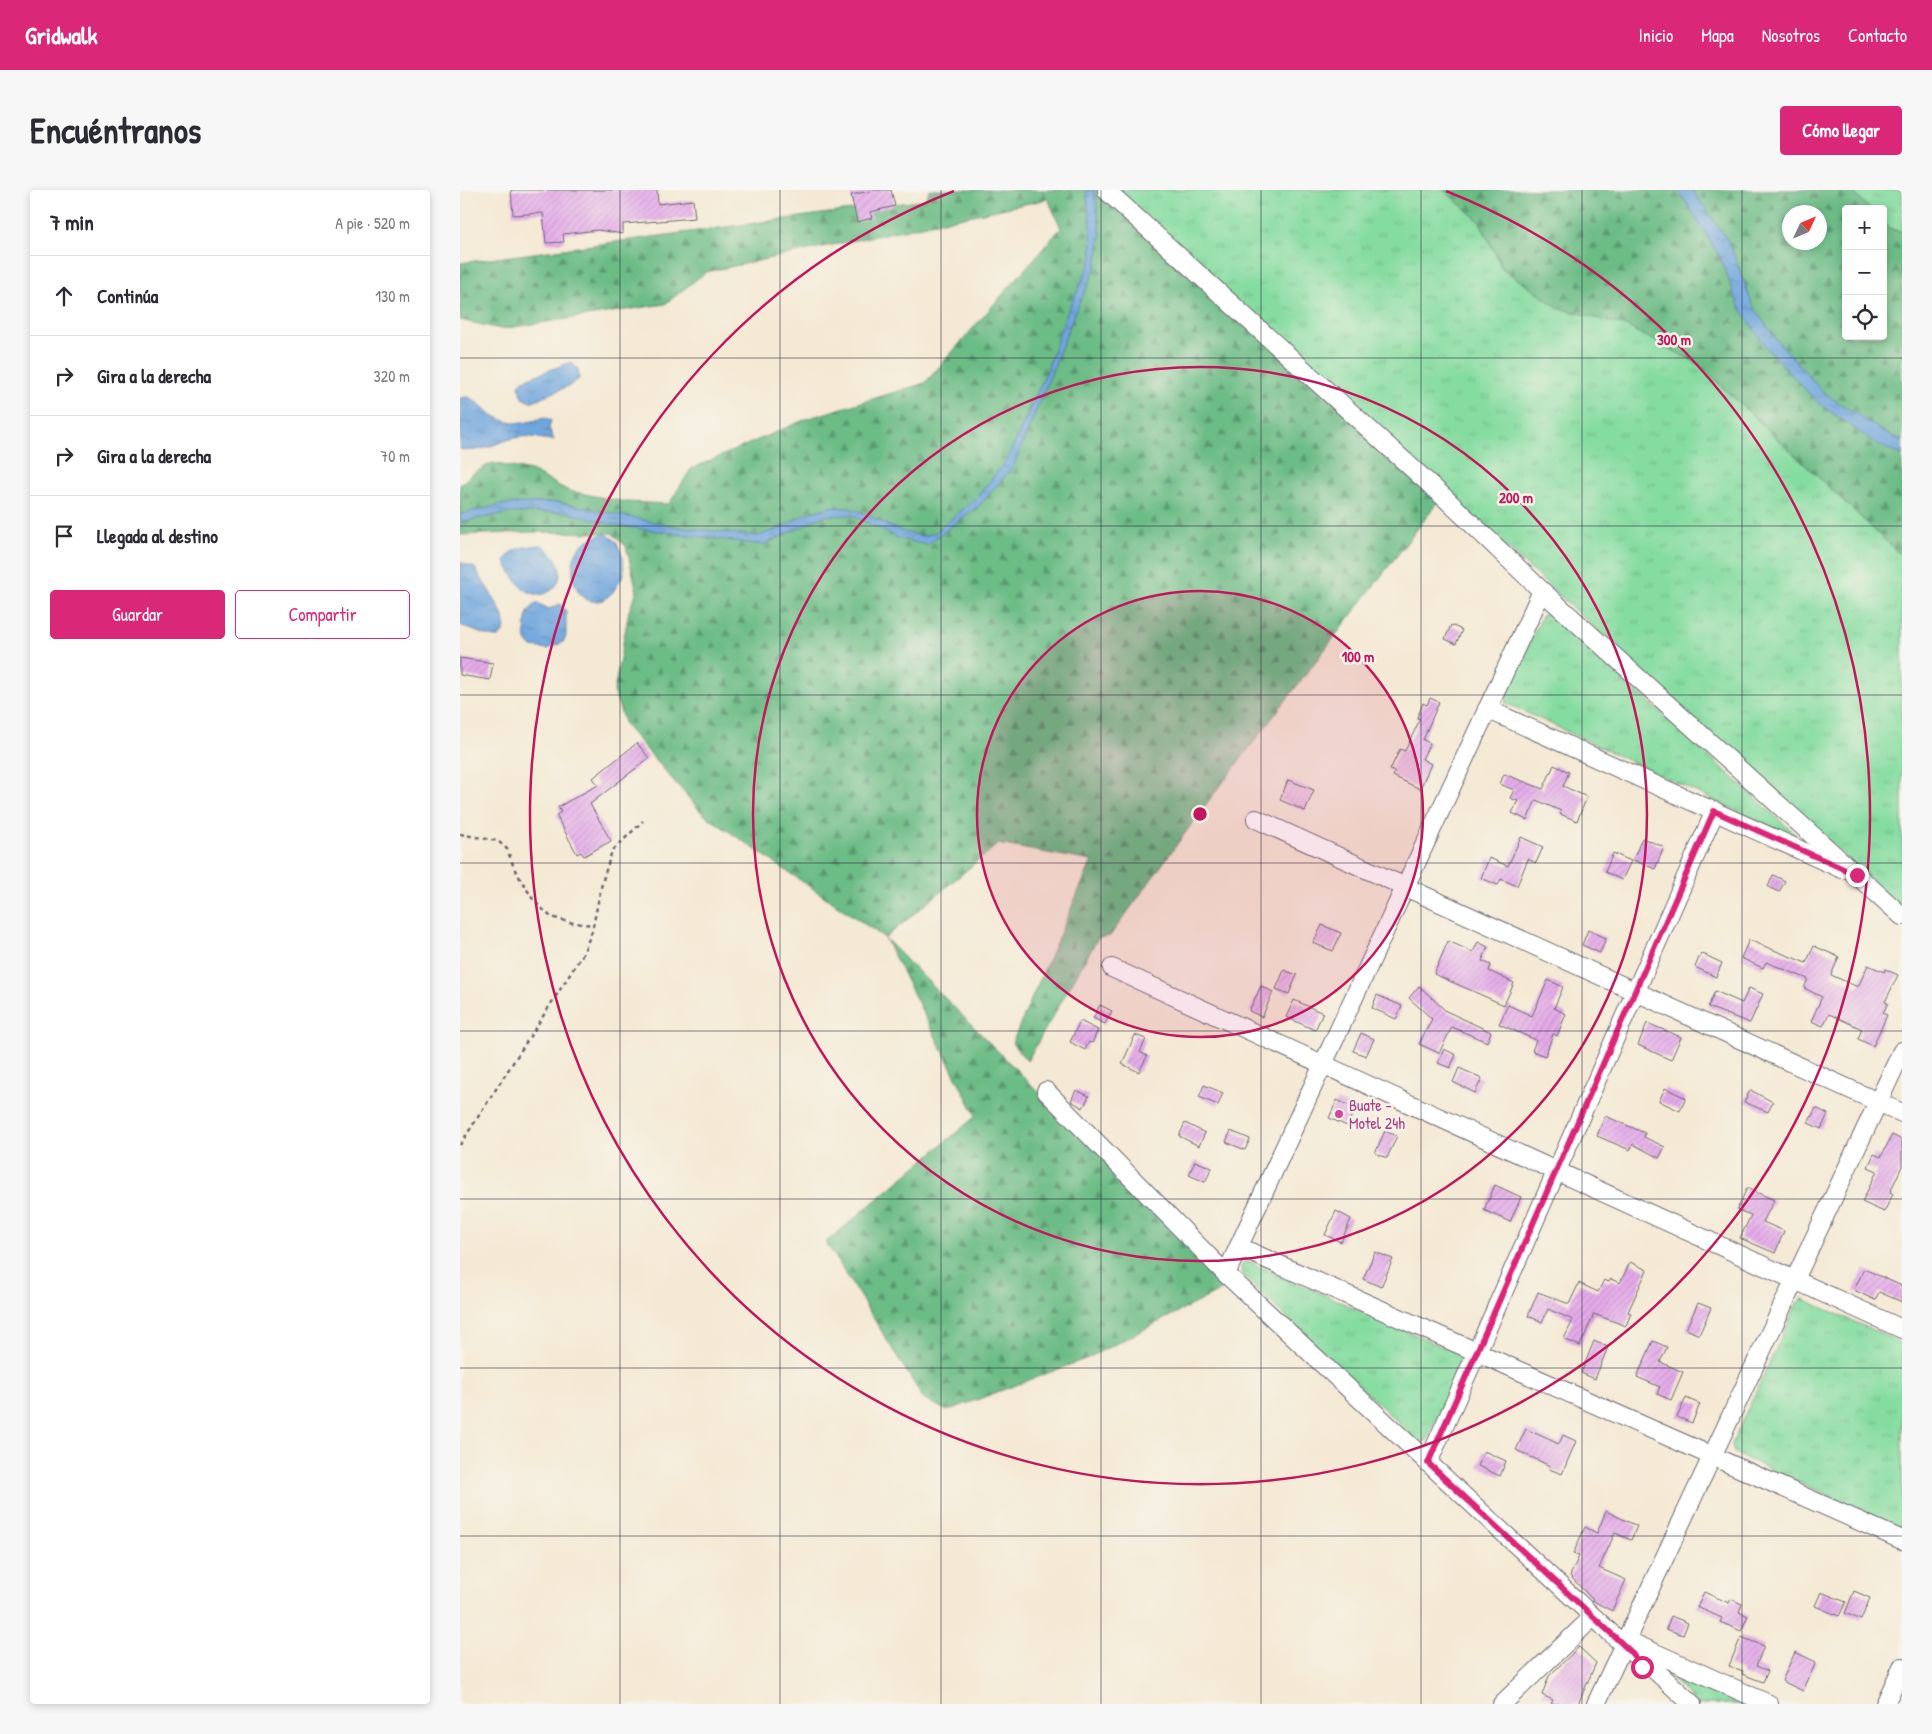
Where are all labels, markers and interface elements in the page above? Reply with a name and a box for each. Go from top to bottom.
text: Gridwalk [25,19,97,51]
text: Inicio [1639,23,1673,48]
text: Mapa [1701,23,1734,48]
text: Nosotros [1762,23,1820,48]
text: Contacto [1848,23,1907,48]
button: Cómo llegar [1780,106,1902,155]
text: Encuéntranos [30,107,201,154]
north arrow [1782,205,1827,250]
map controls [1842,205,1887,340]
button: + [1842,205,1887,250]
text: 7 min [50,208,94,237]
text: A pie · 520 m [335,212,410,234]
button: − [1842,250,1887,295]
icon: ahead [50,282,78,310]
text: Continúa [97,283,158,309]
text: 130 m [375,285,410,307]
button: locate [1842,295,1887,340]
text: 300 m [1657,329,1691,350]
icon: right [50,362,78,390]
text: Gira a la derecha [97,363,211,389]
text: 320 m [374,365,410,387]
icon: right [50,442,78,470]
text: Gira a la derecha [97,443,211,469]
text: 70 m [380,445,410,467]
text: 200 m [1499,487,1533,508]
icon: arrive [50,522,78,550]
text: Llegada al destino [97,523,218,549]
button: Guardar [50,590,225,639]
button: Compartir [235,590,410,639]
text: 100 m [1342,646,1374,667]
centre of rings [1191,805,1209,823]
route end [1846,864,1869,887]
place label: Buate - Motel 24h [1349,1094,1405,1134]
marker: Buate - Motel 24h [1333,1108,1345,1120]
route start [1631,1656,1654,1679]

